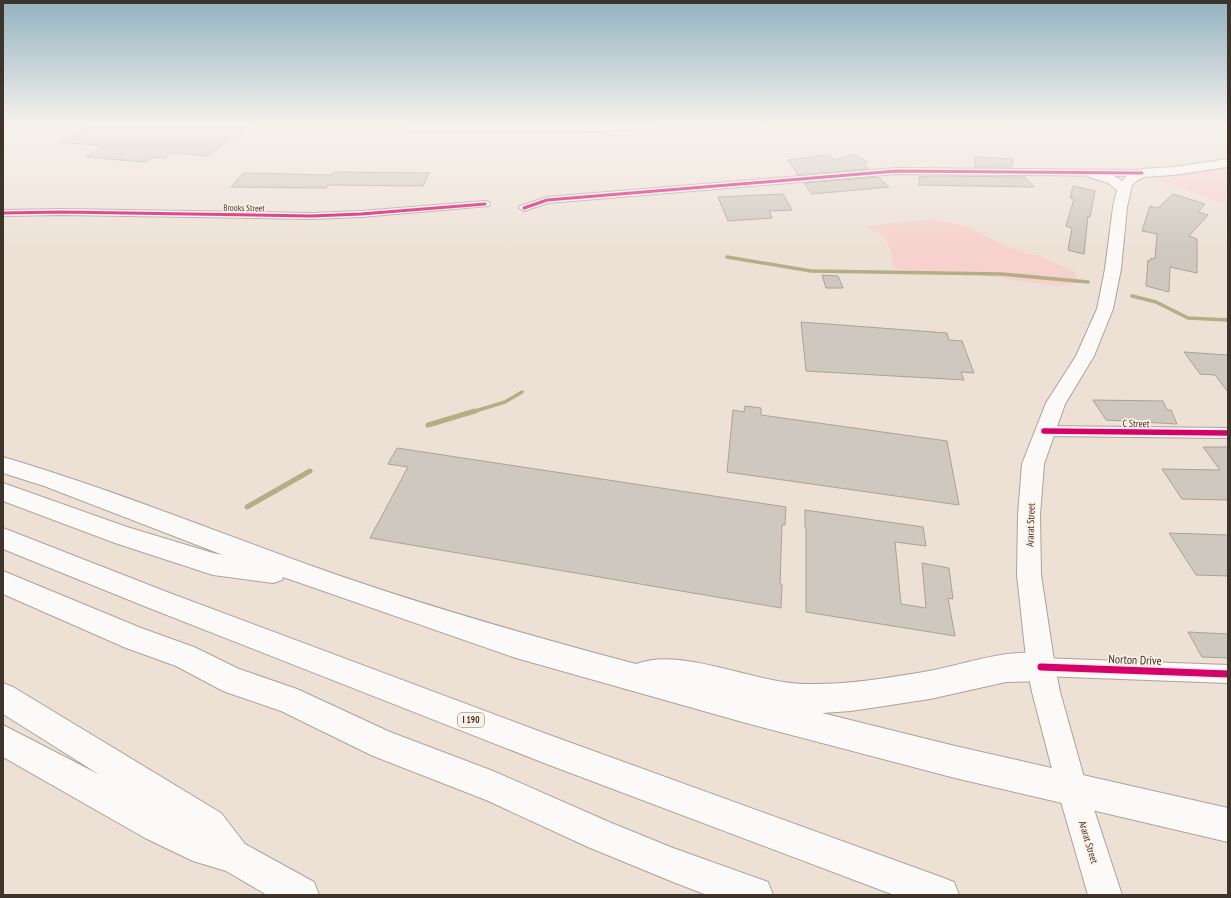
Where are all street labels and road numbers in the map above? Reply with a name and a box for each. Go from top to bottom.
street label: Brooks Street [223,202,265,213]
street label: C Street [1122,417,1150,430]
street label: Ararat Street [1023,503,1038,547]
street label: Norton Drive [1108,651,1162,668]
road number: I 190 [458,713,484,727]
street label: Ararat Street [1076,819,1101,865]

